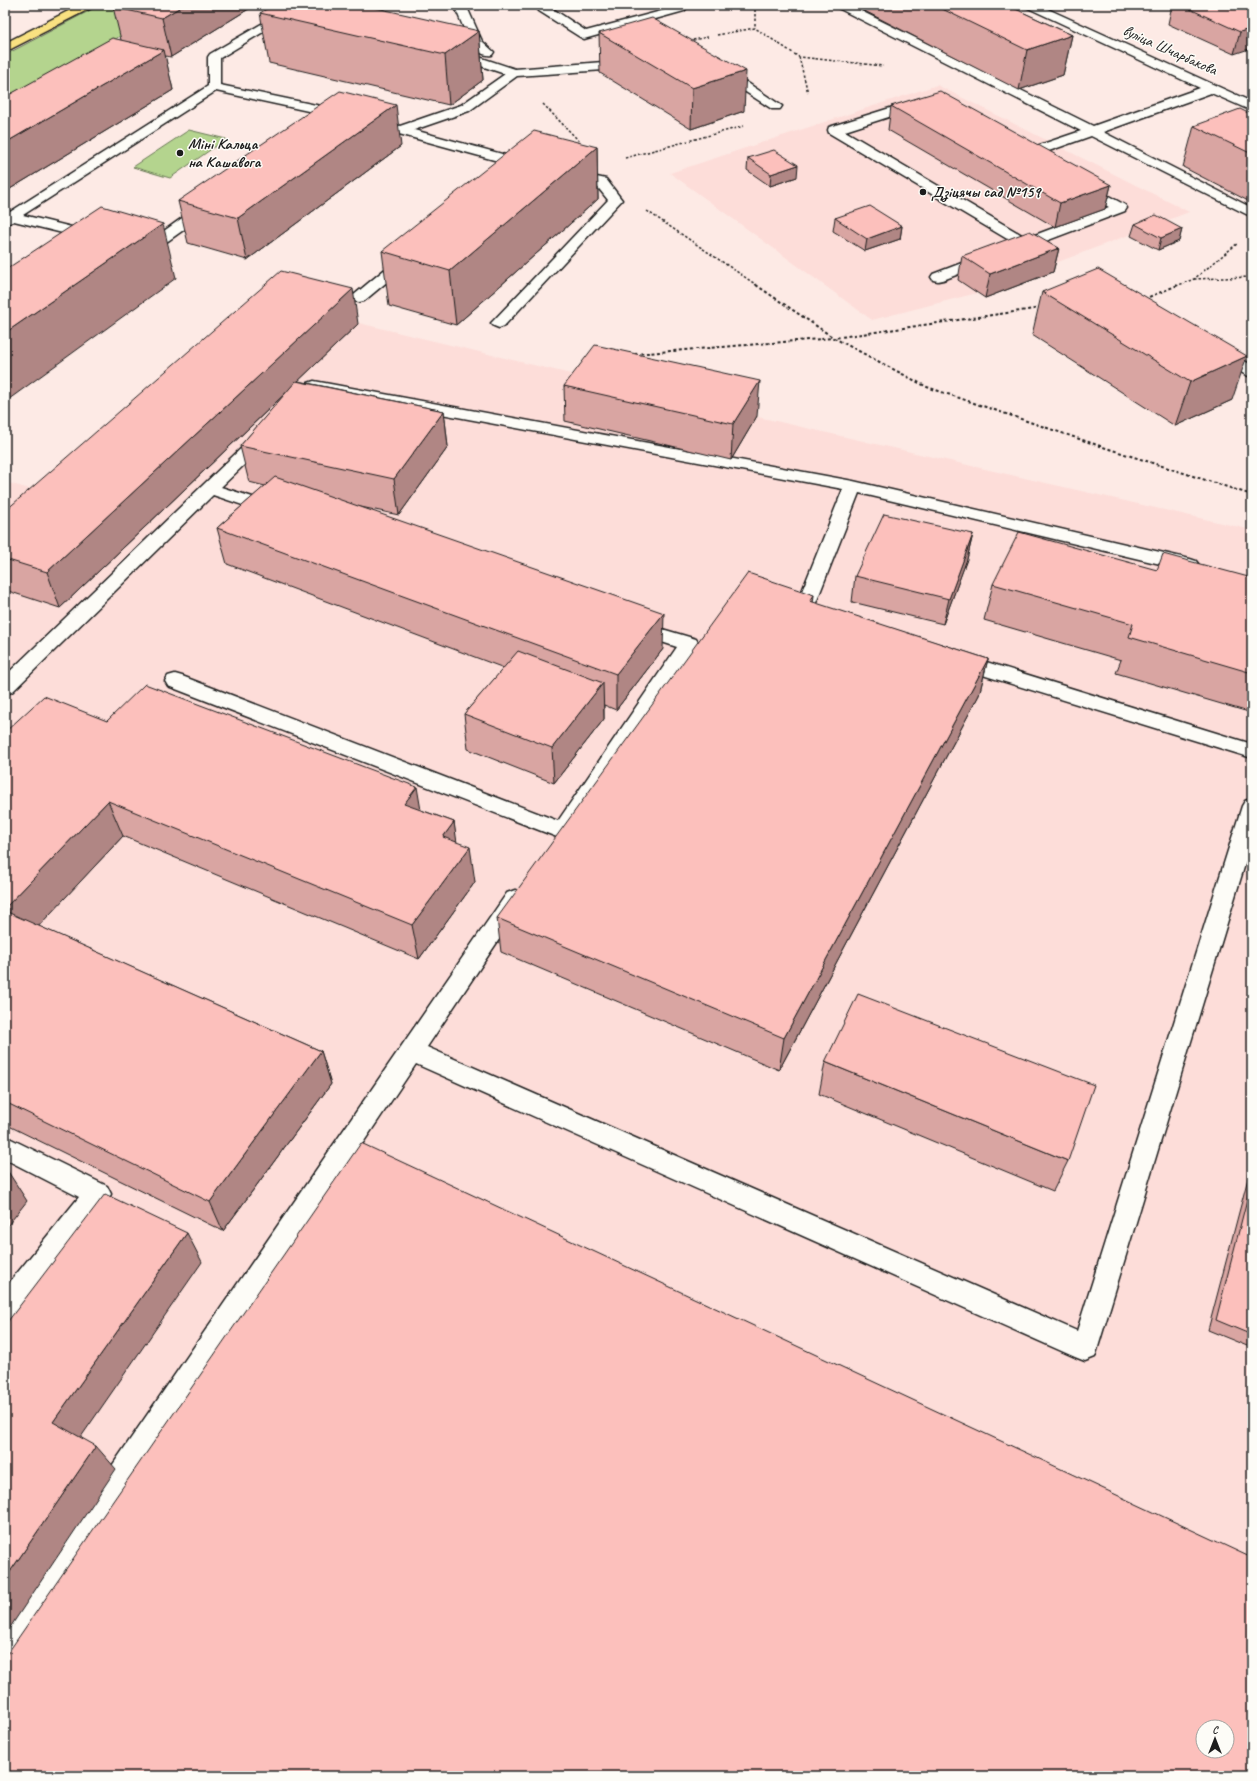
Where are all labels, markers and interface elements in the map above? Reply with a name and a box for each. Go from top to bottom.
street label: вуліца Шчарбакова [1120,20,1222,80]
place label: Міні Кальца на Кашавога [188,134,261,172]
marker: Міні Кальца на Кашавога [175,148,185,158]
place label: Дзіцячы сад №159 [931,182,1042,202]
marker: Дзіцячы сад №159 [918,187,928,197]
north arrow [1195,1719,1235,1759]
text: С [1212,1722,1219,1736]

